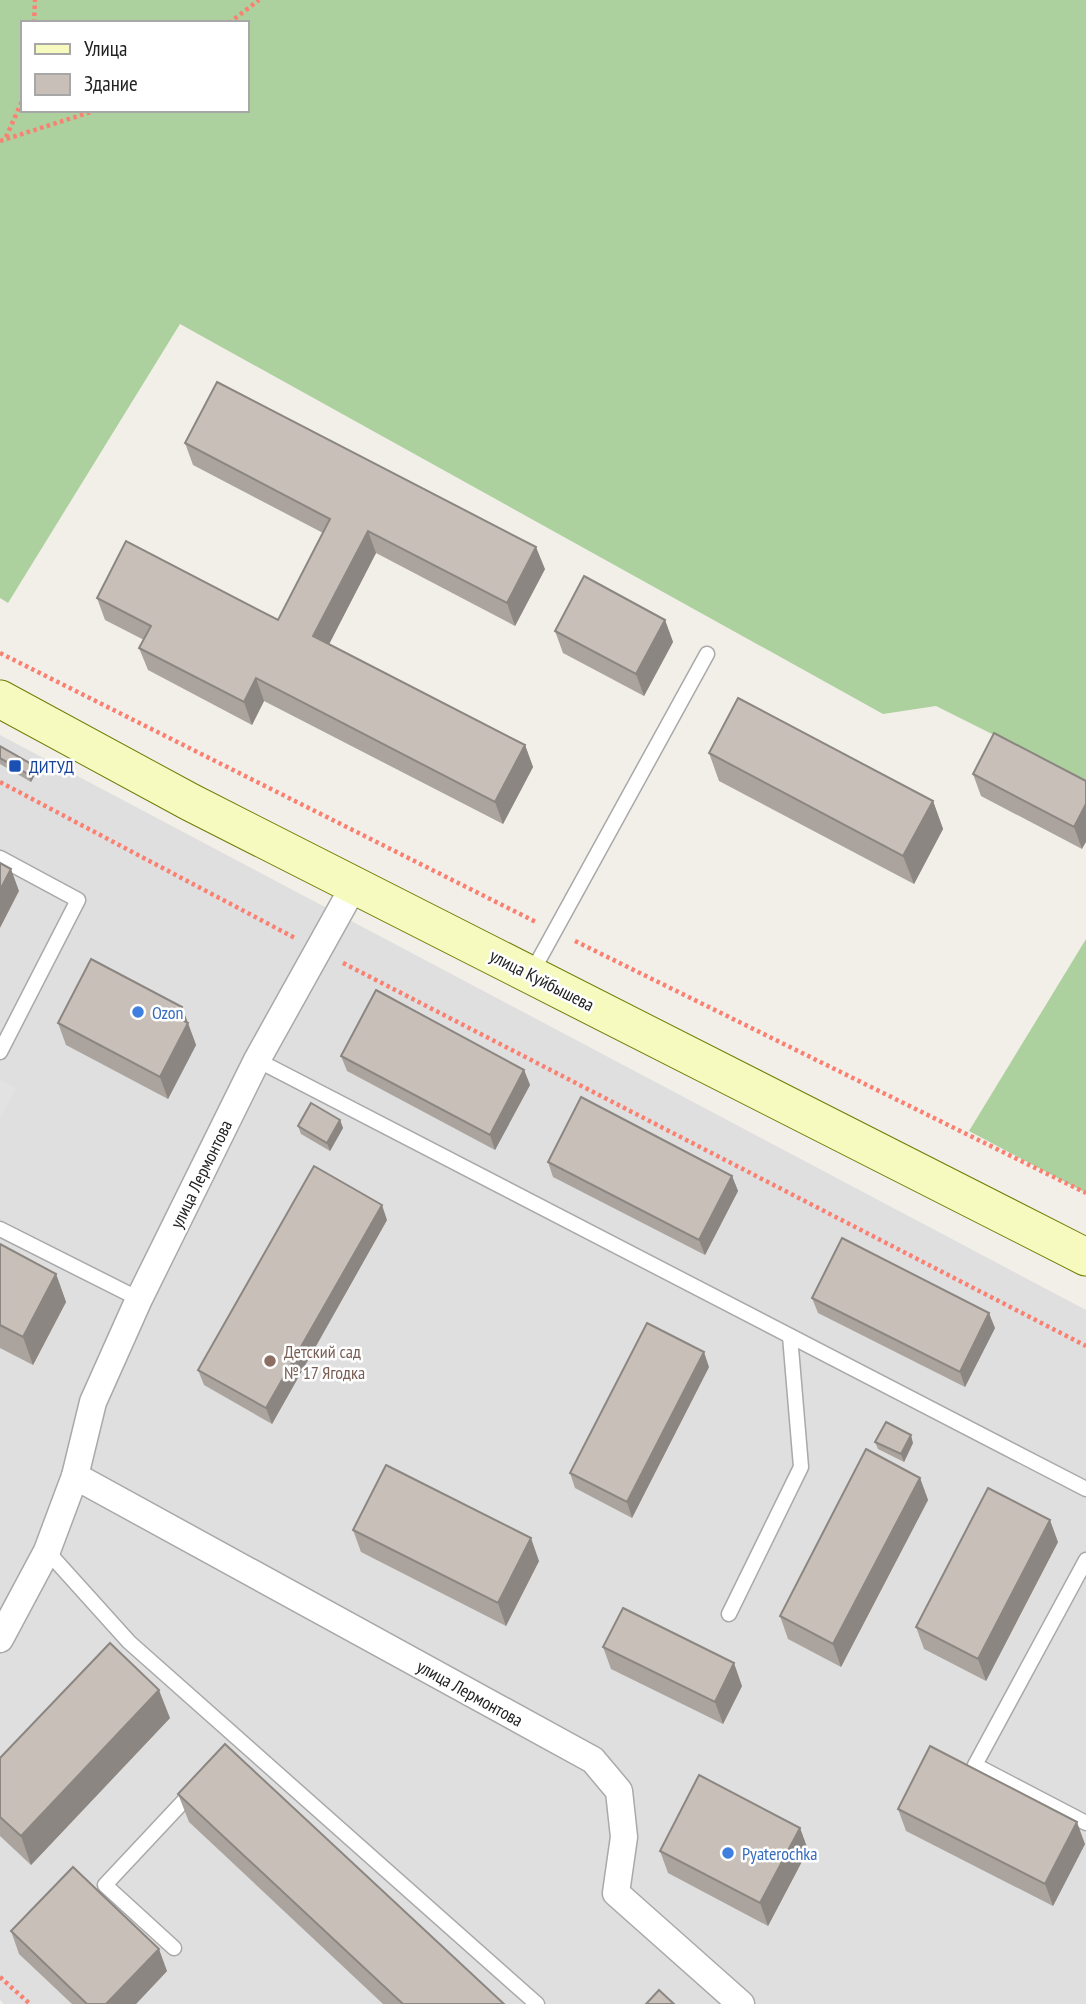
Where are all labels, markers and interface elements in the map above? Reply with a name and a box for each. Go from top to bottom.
legend [21,21,248,112]
text: Улица [84,35,127,62]
text: Здание [84,70,138,97]
place label: ДИТУД [29,755,74,778]
marker: ДИТУД [7,758,23,774]
street label: улица Куйбышева [486,944,598,1016]
place label: Ozon [152,1001,184,1024]
marker: Ozon [130,1004,146,1020]
street label: улица Лермонтова [165,1116,237,1232]
place label: Детский сад № 17 Ягодка [284,1340,365,1384]
marker: Детский сад № 17 Ягодка [262,1353,278,1369]
street label: улица Лермонтова [413,1654,527,1732]
place label: Pyaterochka [742,1842,818,1865]
marker: Pyaterochka [720,1845,736,1861]

